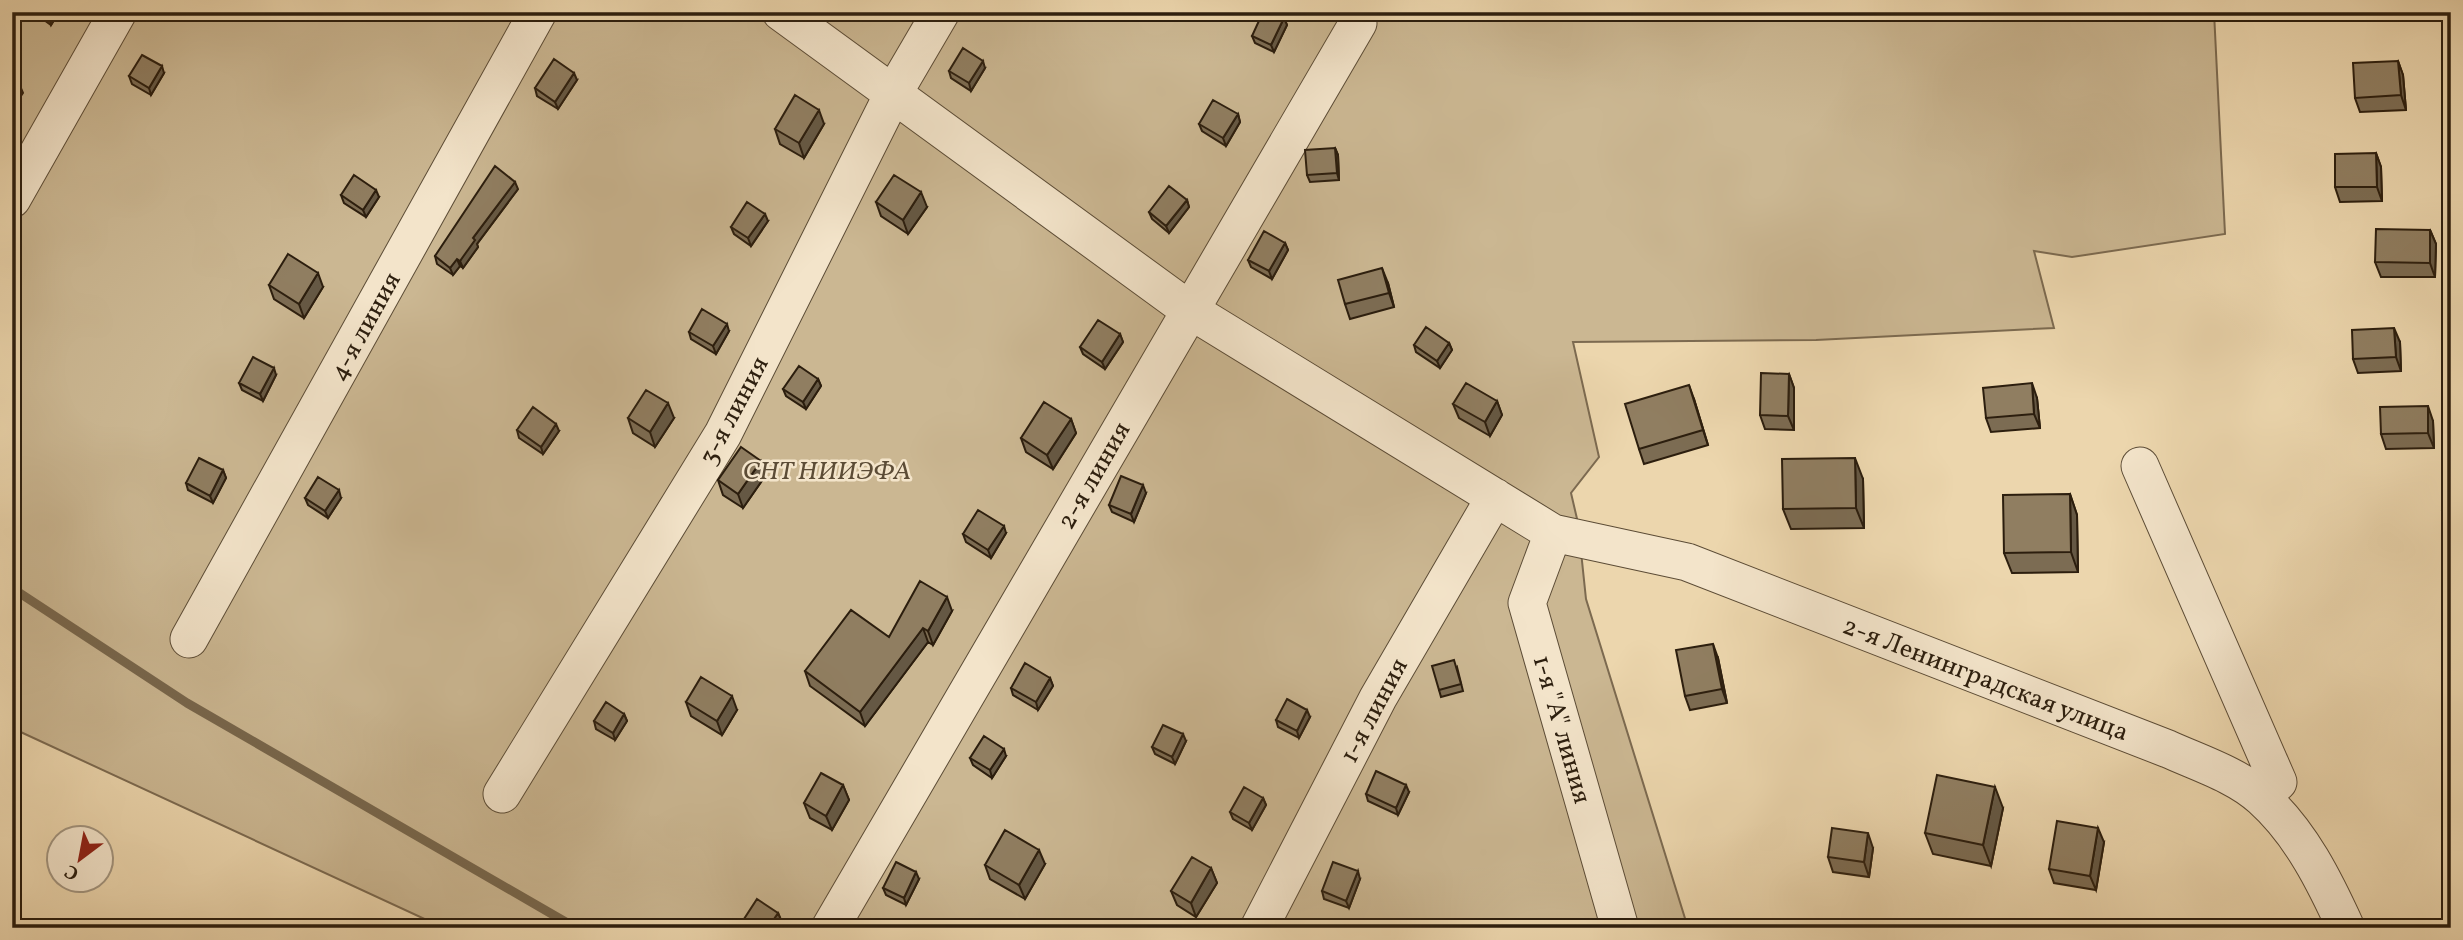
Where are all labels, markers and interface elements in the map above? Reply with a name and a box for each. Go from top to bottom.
street label: 4-я линия [321,266,410,388]
street label: 3-я линия [691,350,778,472]
street label: 2-я линия [1049,416,1140,536]
park label: СНТ НИИЭФА [743,454,911,490]
street label: 2-я Ленинградская улица [1837,609,2134,751]
street label: 1-я "А" линия [1523,651,1599,808]
street label: 1-я линия [1332,652,1417,770]
north arrow [46,824,116,894]
text: С [60,857,84,886]

